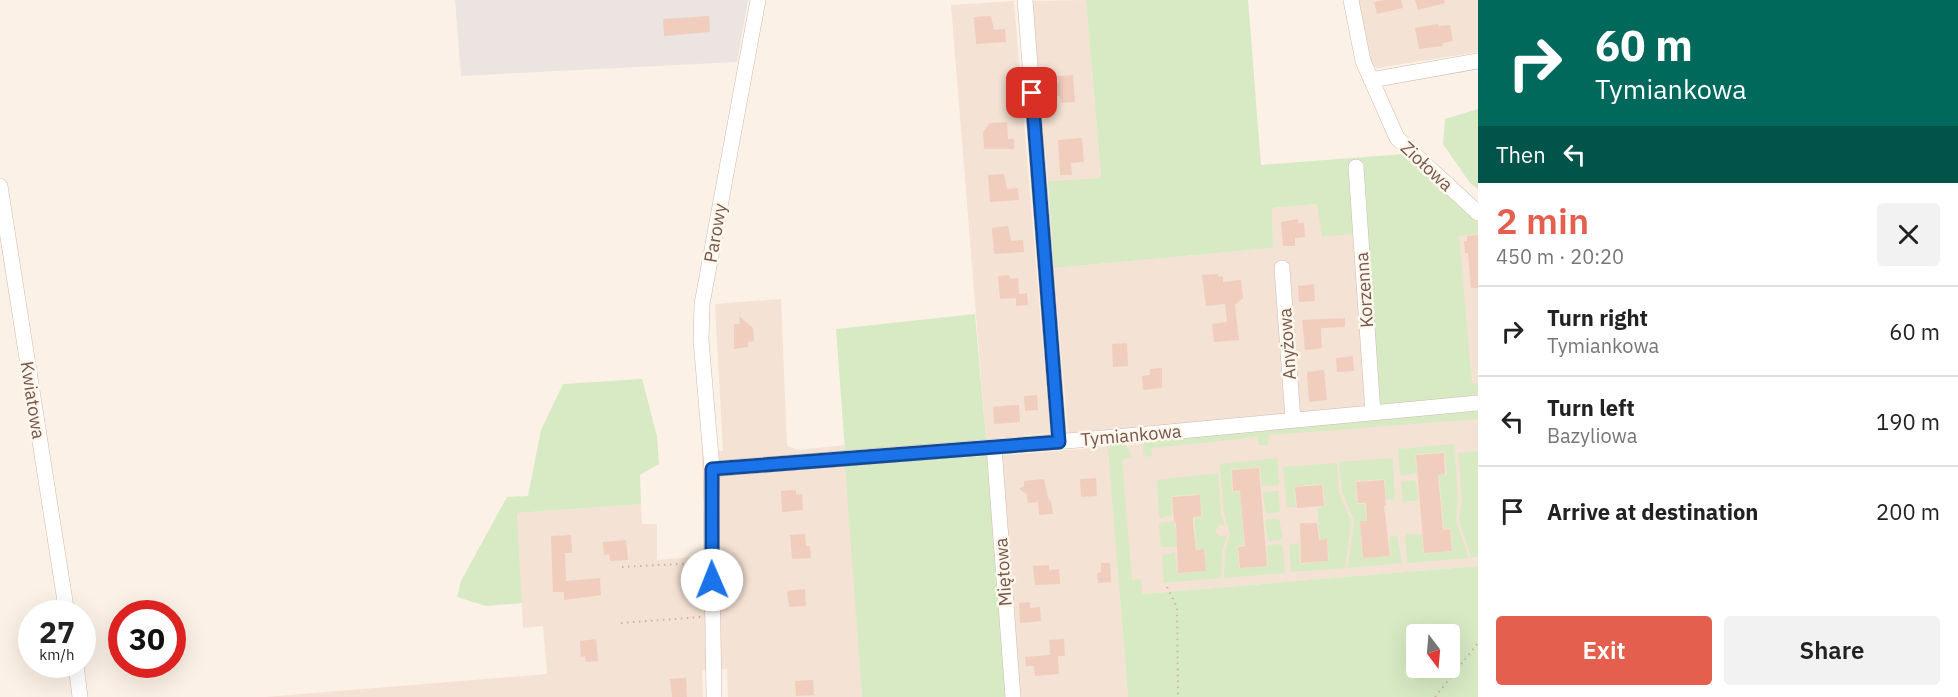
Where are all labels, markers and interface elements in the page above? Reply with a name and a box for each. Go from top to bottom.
text: 60 m [1595,18,1693,73]
icon: right [1496,24,1574,102]
pin [1006,67,1057,118]
text: Tymiankowa [1595,71,1747,106]
icon: arrive [1015,76,1048,109]
street label: Ziołowa [1396,136,1458,196]
icon: left [1558,138,1591,171]
text: Then [1496,140,1546,169]
text: 2 min [1496,197,1589,244]
street label: Parowy [698,202,732,264]
button: close [1877,203,1940,266]
text: 450 m · 20:20 [1496,243,1624,270]
street label: Korzenna [1350,251,1378,329]
text: Turn right [1547,303,1648,332]
street label: Anyżowa [1273,307,1301,381]
icon: right [1496,315,1529,348]
text: 60 m [1889,317,1940,346]
text: Tymiankowa [1547,332,1659,359]
street label: Kwiatowa [15,359,51,441]
text: Turn left [1547,393,1635,422]
icon: left [1496,405,1529,438]
text: 190 m [1876,407,1940,436]
street label: Tymiankowa [1080,419,1183,451]
text: Bazyliowa [1547,422,1637,449]
icon: arrive [1496,495,1529,528]
text: Arrive at destination [1547,497,1758,526]
text: 200 m [1876,497,1940,526]
street label: Miętowa [989,537,1017,607]
position arrow [680,548,744,612]
speed limit sign: 30 [108,600,186,678]
text: 27 [39,612,75,651]
button: Exit [1496,616,1712,685]
button: Share [1724,616,1940,685]
north arrow [1406,624,1460,678]
map controls [1406,624,1460,678]
text: km/h [39,645,75,664]

